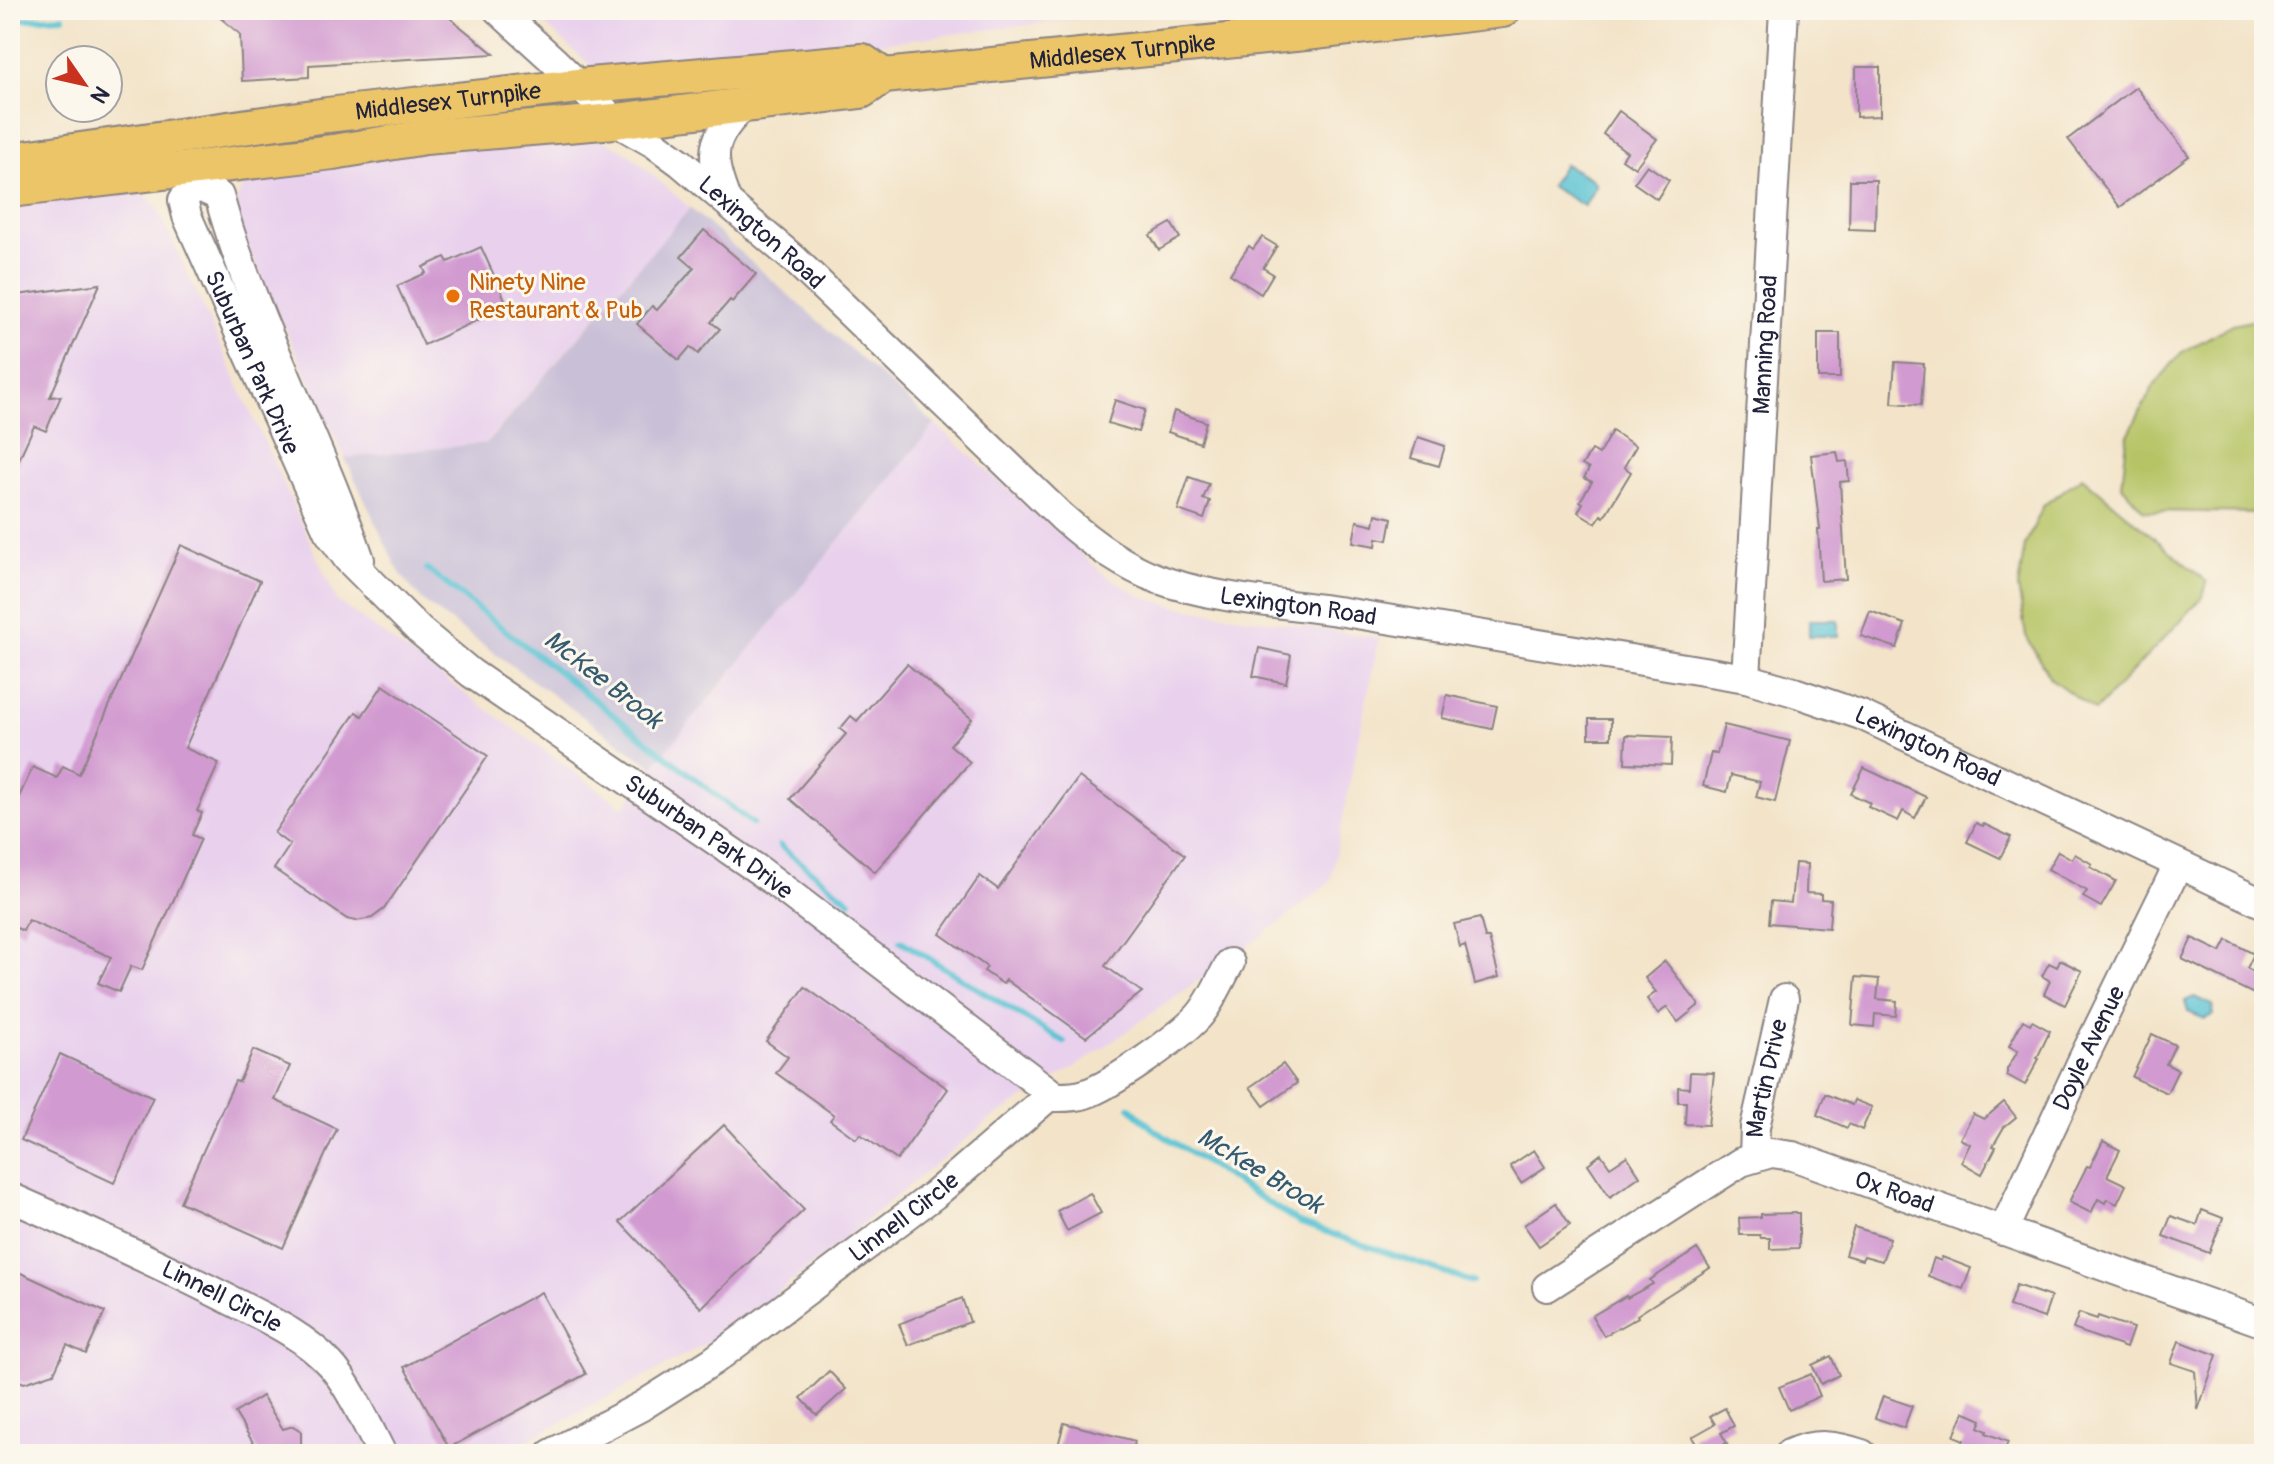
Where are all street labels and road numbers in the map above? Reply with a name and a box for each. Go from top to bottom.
street label: Middlesex Turnpike [1028,28,1217,76]
street label: Middlesex Turnpike [354,76,543,126]
street label: Lexington Road [692,170,831,295]
street label: Suburban Park Drive [199,266,306,459]
street label: Manning Road [1747,274,1783,415]
street label: Lexington Road [1218,581,1379,632]
street label: Lexington Road [1850,700,2005,793]
street label: Suburban Park Drive [619,768,799,905]
street label: Doyle Avenue [2047,981,2131,1115]
street label: Martin Drive [1740,1016,1794,1138]
street label: Ox Road [1851,1165,1938,1219]
street label: Linnell Circle [843,1166,965,1268]
street label: Linnell Circle [157,1254,287,1339]

